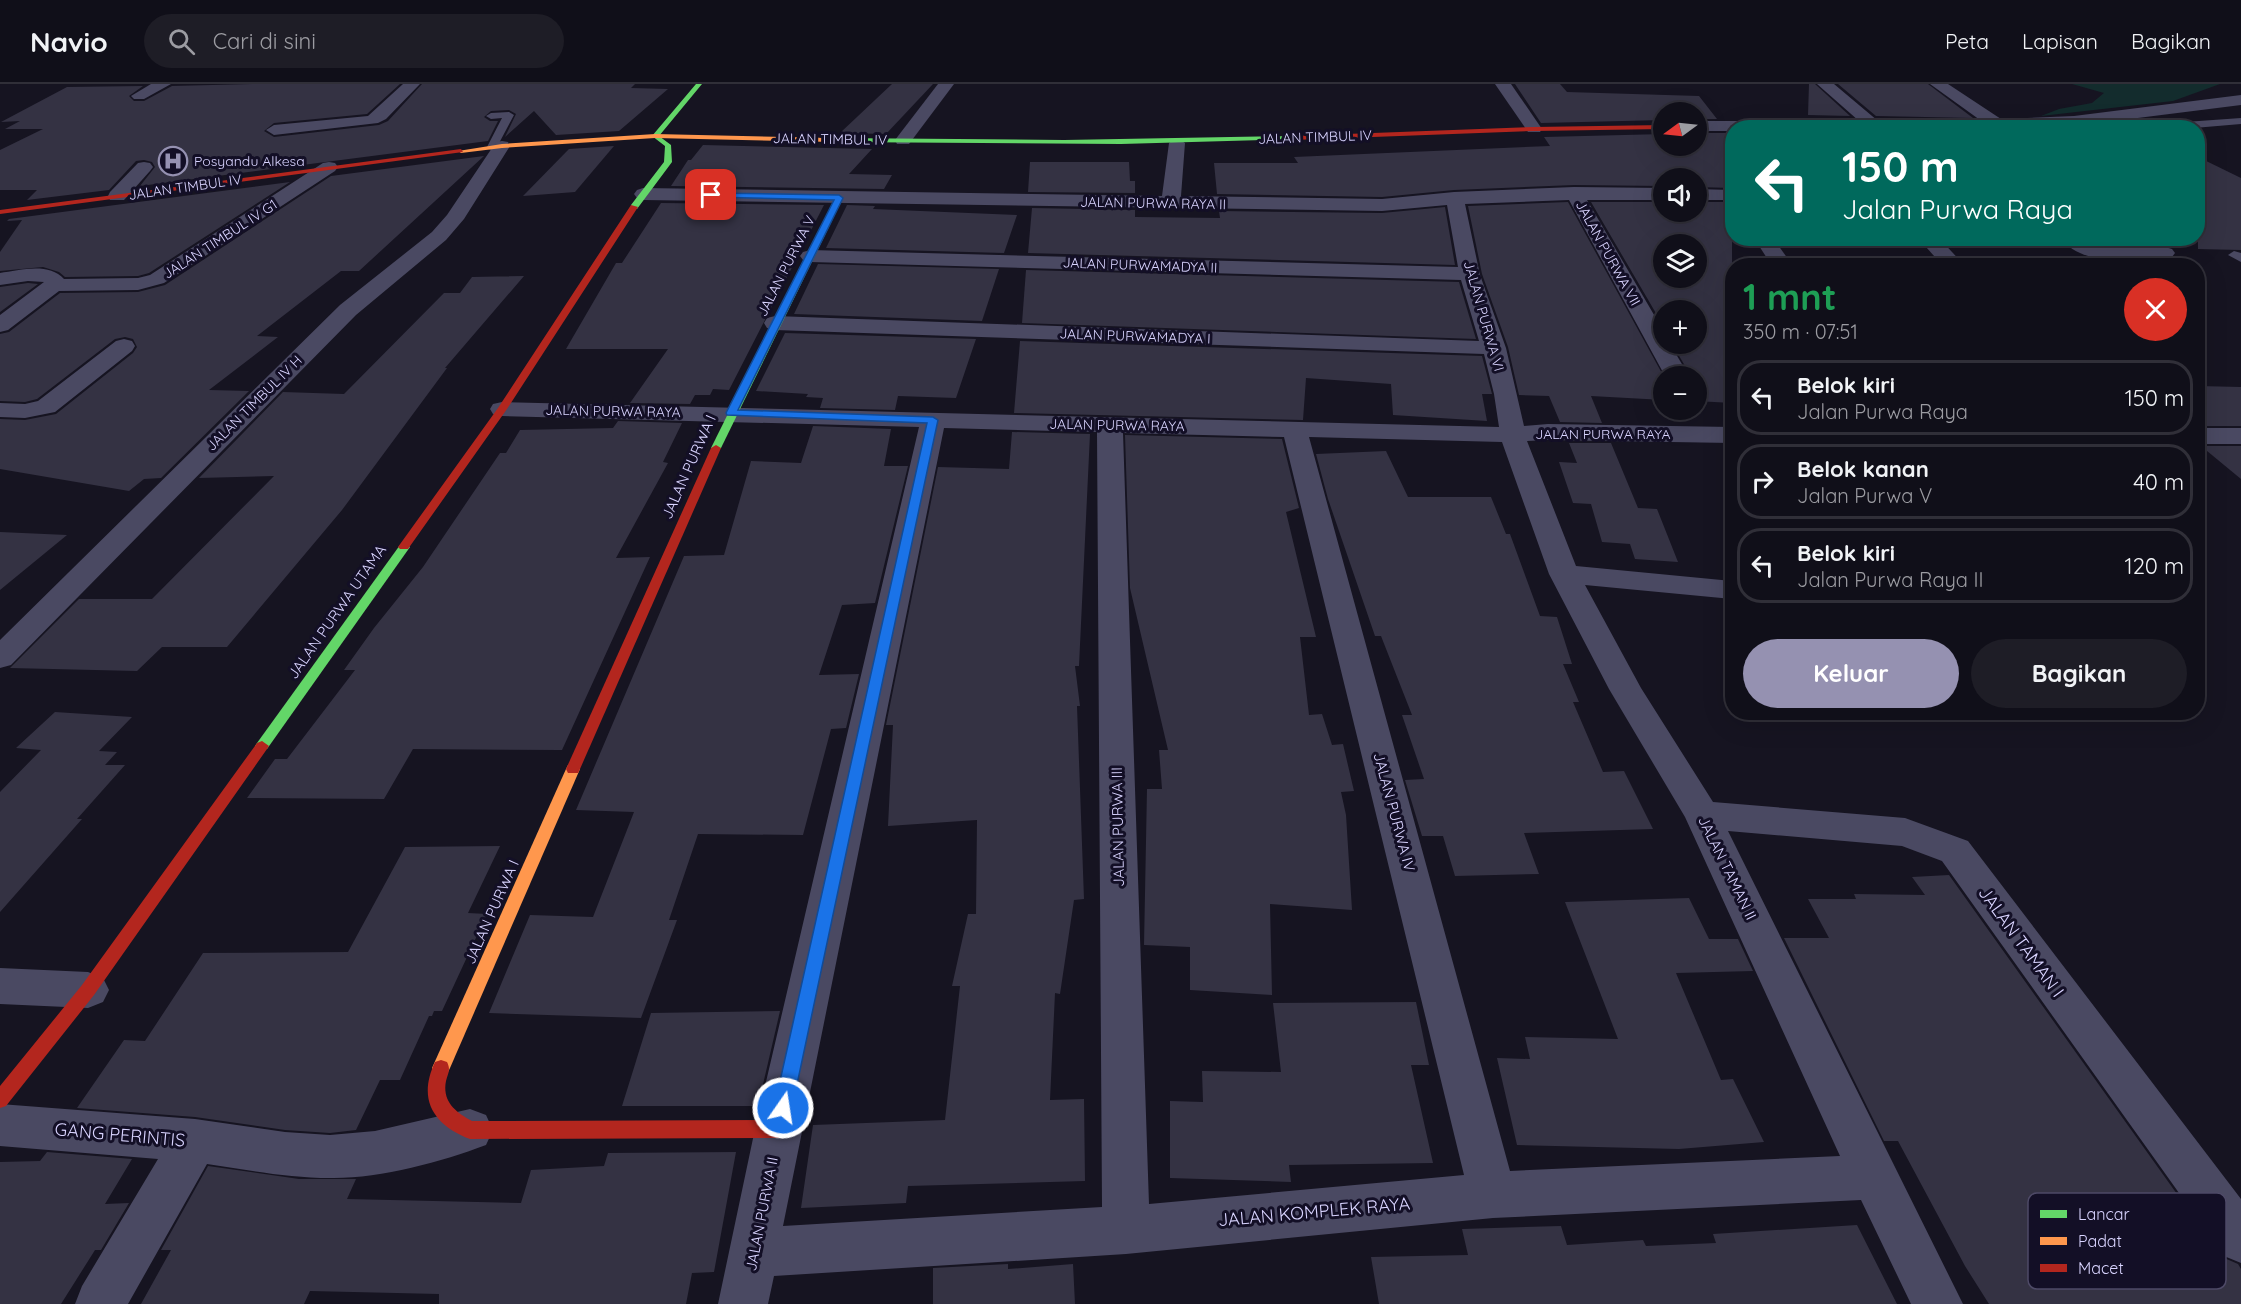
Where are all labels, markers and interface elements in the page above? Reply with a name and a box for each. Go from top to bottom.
search box [144,14,564,68]
text: Navio [30,24,108,59]
icon: search [165,25,198,58]
text: Cari di sini [213,27,316,55]
text: Peta [1945,28,1989,54]
text: Lapisan [2022,28,2098,54]
text: Bagikan [2131,28,2211,54]
north arrow [1653,102,1707,156]
map controls [1653,102,1707,420]
street label: JALAN TIMBUL IV [1258,126,1372,148]
street label: JALAN TIMBUL IV [773,129,887,149]
text: 150 m [1842,140,1959,193]
icon: left [1743,144,1821,222]
hospital icon: Posyandu Alkesa [157,145,189,177]
place label: Posyandu Alkesa [194,152,305,170]
button: sound [1653,168,1707,222]
pin [685,169,736,220]
street label: JALAN TIMBUL IV [127,170,243,204]
icon: arrive [694,178,727,211]
text: Jalan Purwa Raya [1842,192,2073,226]
street label: JALAN PURWA RAYA II [1080,193,1226,213]
street label: JALAN TIMBUL IV G1 [159,195,281,283]
street label: JALAN PURWA VII [1572,197,1644,309]
street label: JALAN PURWA V [753,213,819,319]
button: layers [1653,234,1707,288]
street label: JALAN PURWAMADYA II [1062,253,1218,277]
street label: JALAN PURWA VI [1460,259,1508,373]
text: 1 mnt [1743,274,1836,319]
button: close [2124,278,2187,341]
button: + [1653,300,1707,354]
text: 350 m · 07:51 [1743,319,1858,344]
street label: JALAN PURWAMADYA I [1059,324,1211,348]
street label: JALAN TIMBUL IV H [202,351,306,455]
button: − [1653,366,1707,420]
text: Belok kiri [1797,371,1895,399]
icon: left [1746,381,1779,414]
text: 150 m [2125,384,2184,412]
text: Jalan Purwa Raya [1797,399,1968,424]
street label: JALAN PURWA RAYA [545,401,681,421]
street label: JALAN PURWA I [657,412,720,522]
street label: JALAN PURWA RAYA [1049,415,1185,435]
street label: JALAN PURWA RAYA [1535,425,1671,443]
text: Belok kanan [1797,455,1929,483]
icon: right [1746,465,1779,498]
text: 40 m [2133,468,2184,496]
text: Jalan Purwa V [1797,483,1932,508]
text: Belok kiri [1797,539,1895,567]
street label: JALAN PURWA UTAMA [283,541,390,682]
icon: left [1746,549,1779,582]
text: 120 m [2125,552,2184,580]
text: Jalan Purwa Raya II [1797,567,1983,592]
button: Keluar [1743,639,1959,708]
button: Bagikan [1971,639,2187,708]
street label: JALAN PURWA IV [1370,750,1419,873]
street label: JALAN PURWA III [1107,767,1128,887]
street label: JALAN TAMAN II [1694,813,1761,923]
street label: JALAN PURWA I [460,857,523,967]
street label: JALAN TAMAN I [1973,882,2069,1002]
position arrow [751,1076,815,1140]
street label: GANG PERINTIS [54,1117,186,1152]
street label: JALAN PURWA II [741,1155,782,1273]
street label: JALAN KOMPLEK RAYA [1217,1192,1411,1231]
legend [2028,1193,2226,1289]
text: Lancar [2078,1204,2130,1224]
text: Padat [2078,1231,2122,1251]
text: Macet [2078,1258,2124,1278]

